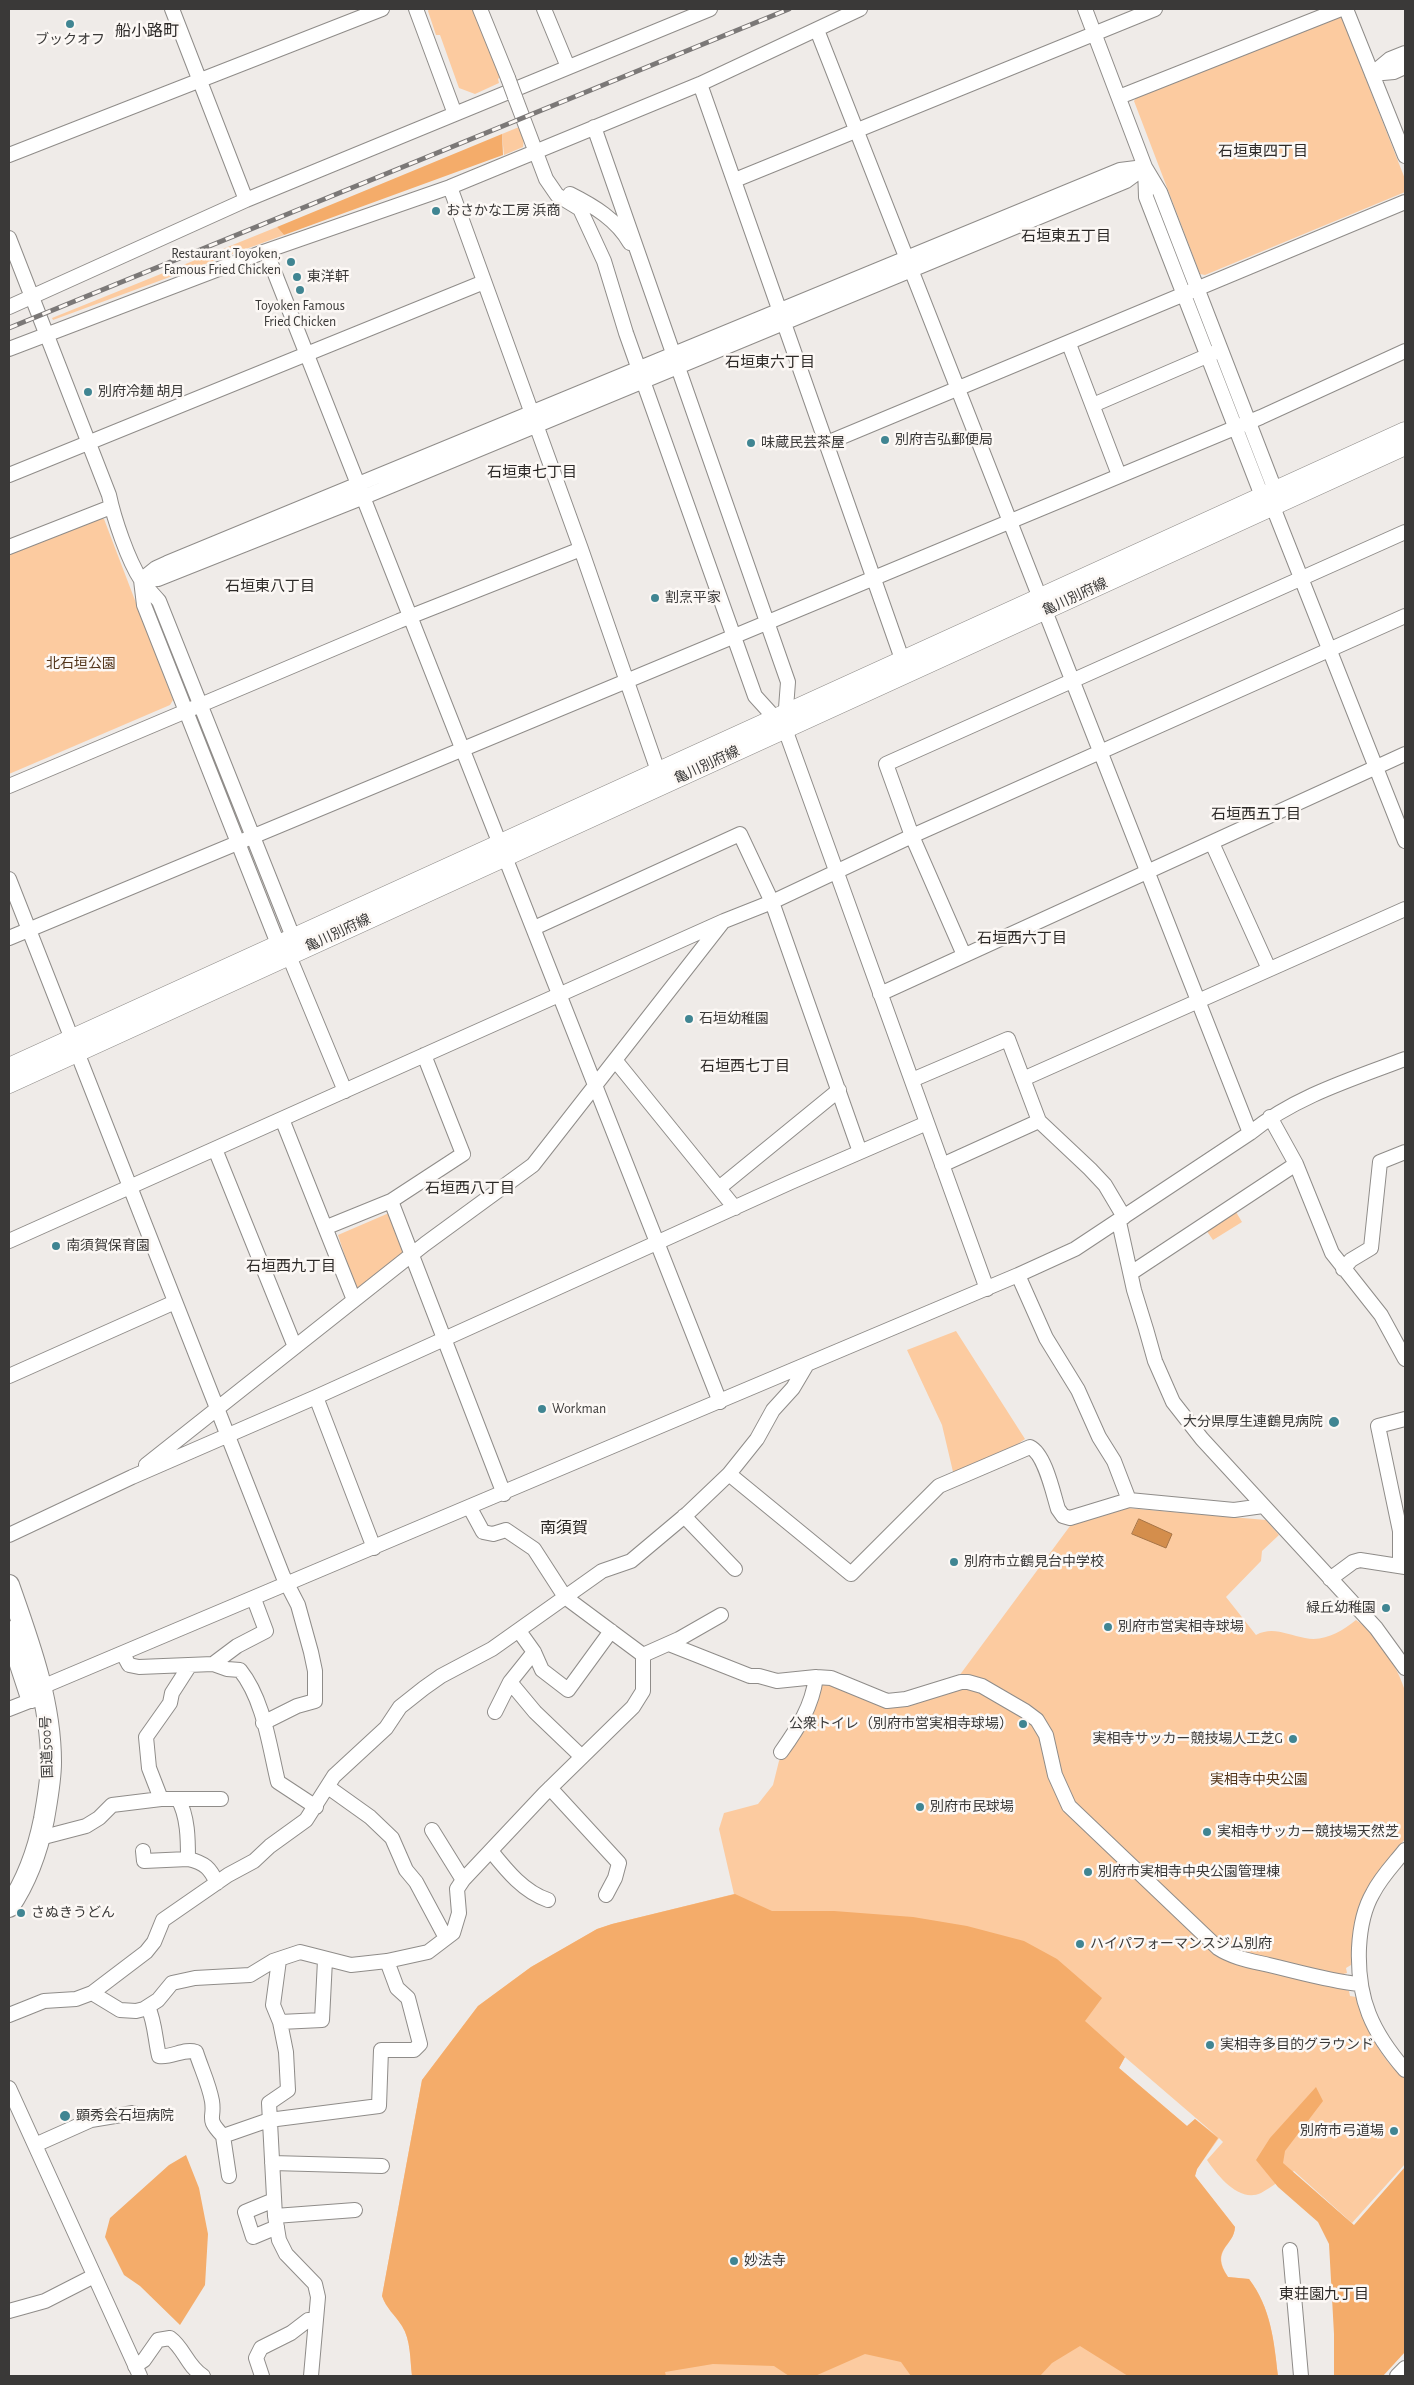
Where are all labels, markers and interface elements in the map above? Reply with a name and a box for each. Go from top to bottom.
marker: ブックオフ [64,18,76,30]
district label: 船小路町 [115,21,179,41]
place label: ブックオフ [35,32,105,48]
district label: 石垣東四丁目 [1218,142,1308,160]
place label: おさかな工房 浜商 [446,203,560,219]
marker: おさかな工房 浜商 [430,205,442,217]
district label: 石垣東五丁目 [1021,227,1111,245]
place label: Restaurant Toyoken, Famous Fried Chicken [164,246,281,278]
marker: Restaurant Toyoken, Famous Fried Chicken [285,256,297,268]
place label: 東洋軒 [307,269,349,285]
marker: 東洋軒 [291,271,303,283]
marker: Toyoken Famous Fried Chicken [294,284,306,296]
place label: Toyoken Famous Fried Chicken [255,298,345,331]
district label: 石垣東六丁目 [725,353,815,371]
place label: 別府冷麺 胡月 [98,384,184,400]
marker: 別府冷麺 胡月 [82,386,94,398]
place label: 別府吉弘郵便局 [895,432,993,448]
marker: 別府吉弘郵便局 [879,434,891,446]
place label: 味蔵民芸茶屋 [761,435,845,451]
marker: 味蔵民芸茶屋 [745,437,757,449]
district label: 石垣東七丁目 [487,463,577,481]
street label: 亀川別府線 [1040,575,1110,619]
district label: 石垣東八丁目 [225,577,315,595]
place label: 割烹平家 [665,590,721,606]
marker: 割烹平家 [649,592,661,604]
park label: 北石垣公園 [46,656,116,672]
street label: 亀川別府線 [672,743,742,787]
district label: 石垣西五丁目 [1211,805,1301,823]
street label: 亀川別府線 [303,911,373,955]
district label: 石垣西六丁目 [977,929,1067,947]
place label: 石垣幼稚園 [699,1011,769,1027]
marker: 石垣幼稚園 [683,1013,695,1025]
district label: 石垣西七丁目 [700,1057,790,1075]
district label: 石垣西八丁目 [425,1179,515,1197]
place label: 南須賀保育園 [66,1238,150,1254]
marker: 南須賀保育園 [50,1240,62,1252]
district label: 石垣西九丁目 [246,1257,336,1275]
place label: Workman [552,1401,606,1417]
marker: Workman [536,1403,548,1415]
place label: 大分県厚生連鶴見病院 [1183,1414,1323,1430]
marker: 大分県厚生連鶴見病院 [1327,1415,1341,1429]
district label: 南須賀 [540,1518,588,1538]
place label: 別府市立鶴見台中学校 [964,1554,1104,1570]
marker: 別府市立鶴見台中学校 [948,1556,960,1568]
place label: 緑丘幼稚園 [1306,1600,1376,1616]
marker: 緑丘幼稚園 [1380,1602,1392,1614]
place label: 別府市営実相寺球場 [1118,1619,1244,1635]
marker: 別府市営実相寺球場 [1102,1621,1114,1633]
street label: 国道500号 [38,1715,56,1779]
place label: 公衆トイレ（別府市営実相寺球場） [789,1716,1013,1732]
marker: 公衆トイレ（別府市営実相寺球場） [1017,1718,1029,1730]
place label: 実相寺サッカー競技場人工芝G [1093,1731,1283,1747]
marker: 実相寺サッカー競技場人工芝G [1287,1733,1299,1745]
park label: 実相寺中央公園 [1210,1772,1308,1788]
place label: 別府市民球場 [930,1799,1014,1815]
marker: 別府市民球場 [914,1801,926,1813]
place label: 実相寺サッカー競技場天然芝 [1217,1824,1399,1840]
marker: 実相寺サッカー競技場天然芝 [1201,1826,1213,1838]
place label: 別府市実相寺中央公園管理棟 [1098,1864,1280,1880]
marker: 別府市実相寺中央公園管理棟 [1082,1866,1094,1878]
place label: さぬきうどん [31,1905,115,1921]
marker: さぬきうどん [15,1907,27,1919]
place label: ハイパフォーマンスジム別府 [1090,1936,1272,1952]
marker: ハイパフォーマンスジム別府 [1074,1938,1086,1950]
place label: 実相寺多目的グラウンド [1220,2037,1374,2053]
marker: 実相寺多目的グラウンド [1204,2039,1216,2051]
place label: 顕秀会石垣病院 [76,2108,174,2124]
marker: 顕秀会石垣病院 [58,2109,72,2123]
place label: 別府市弓道場 [1300,2123,1384,2139]
marker: 別府市弓道場 [1388,2125,1400,2137]
place label: 妙法寺 [744,2253,786,2269]
marker: 妙法寺 [728,2255,740,2267]
district label: 東荘園九丁目 [1279,2285,1369,2303]

